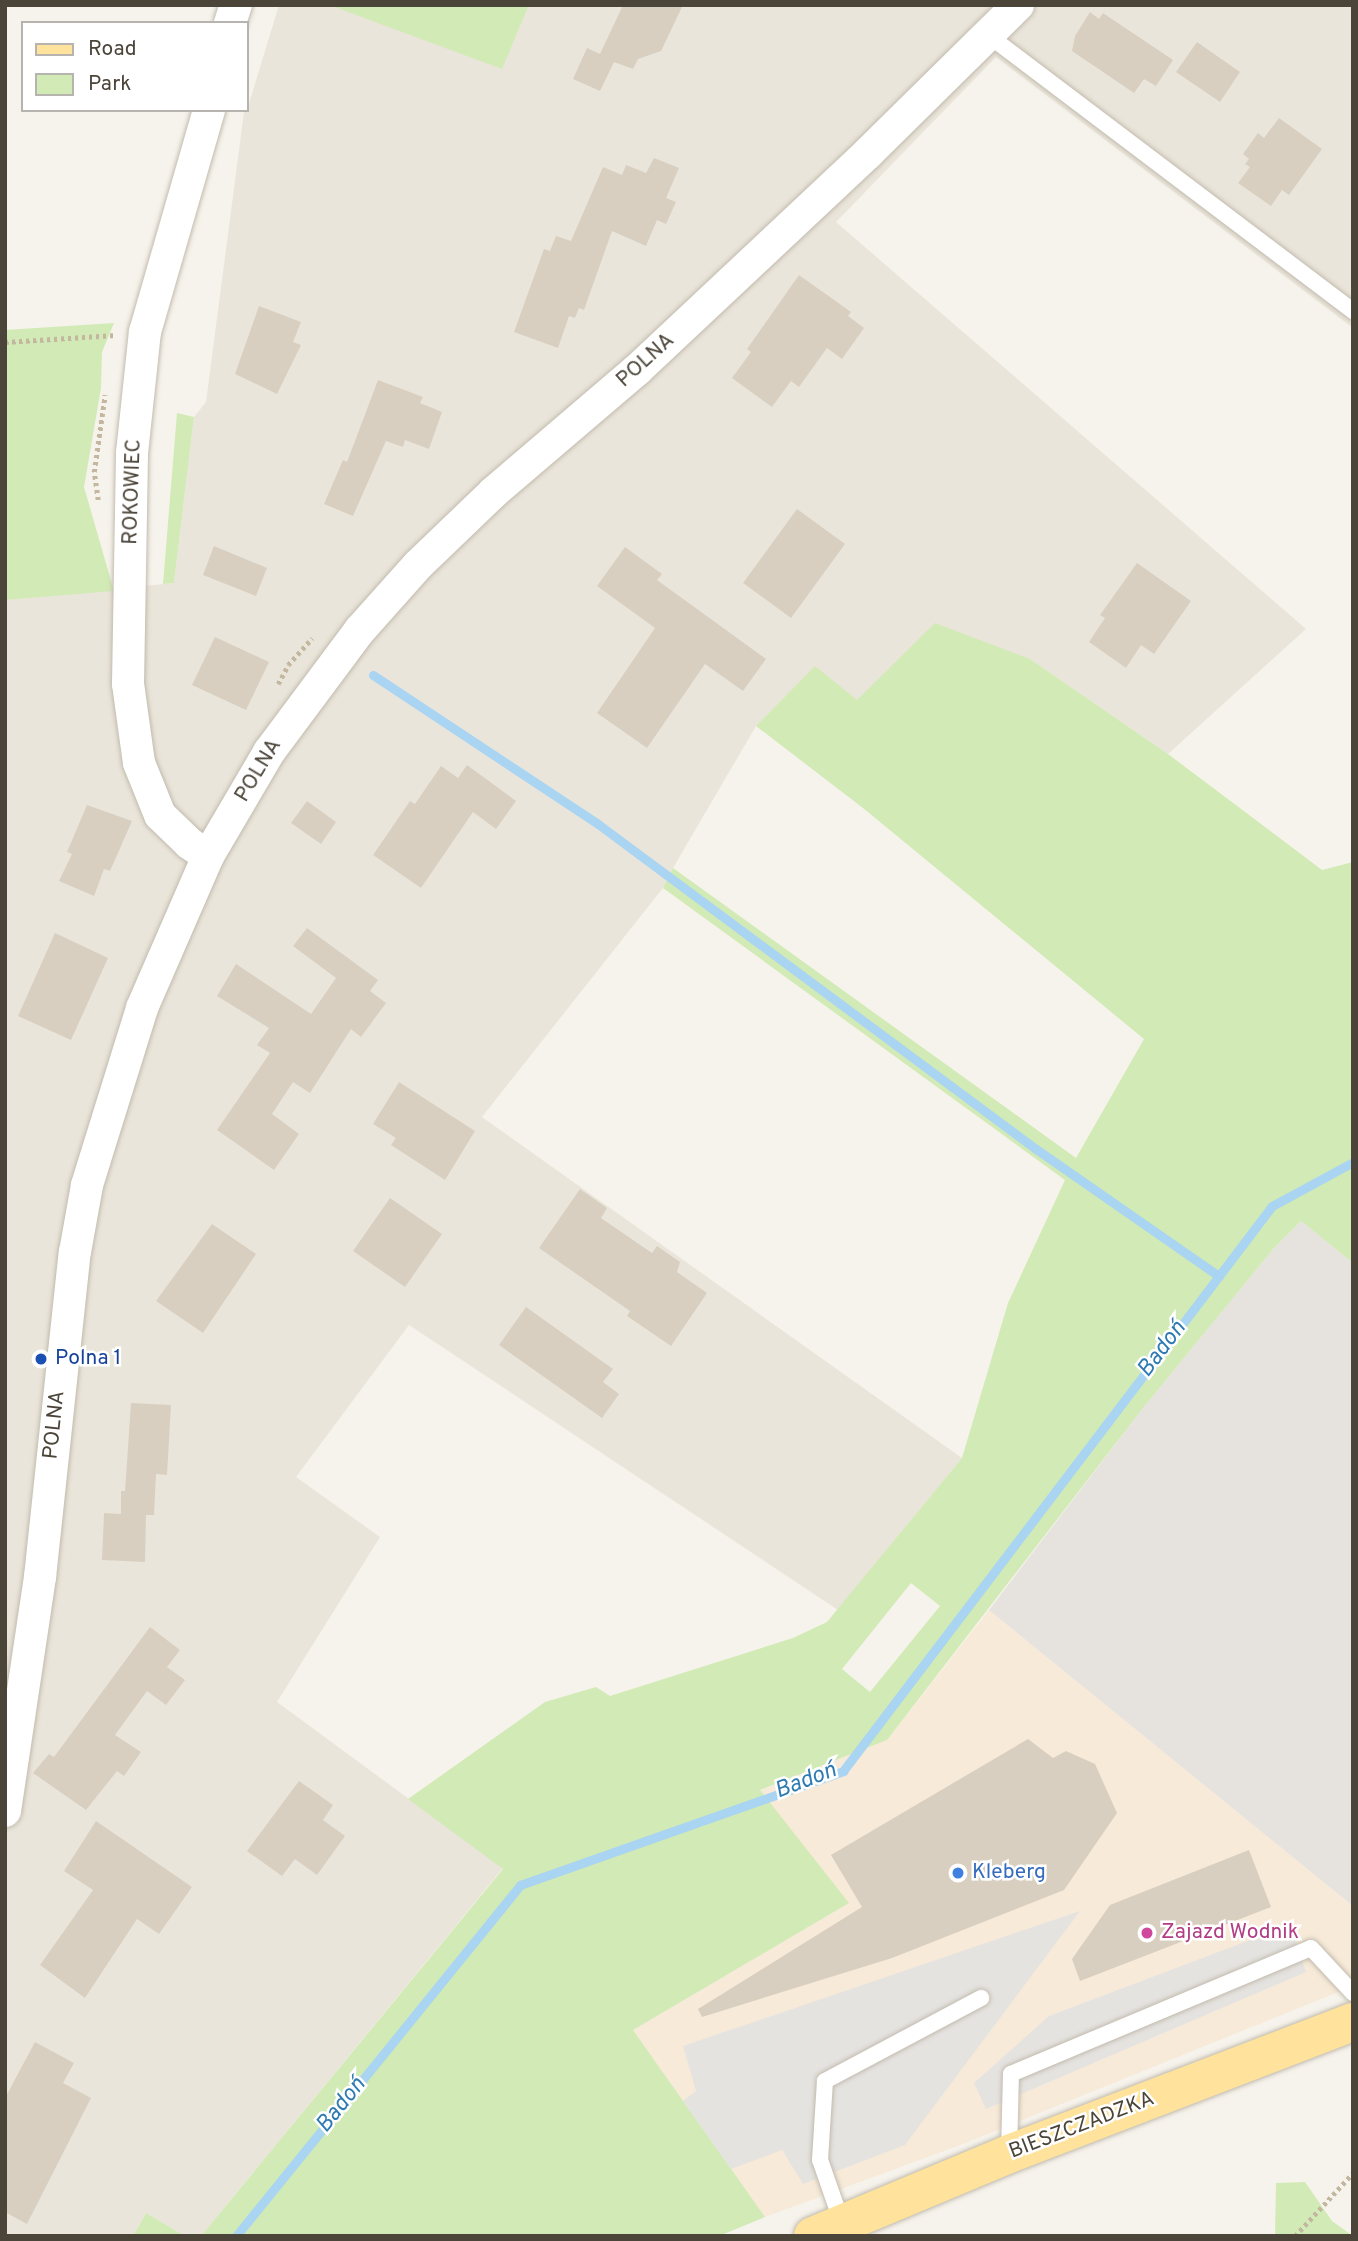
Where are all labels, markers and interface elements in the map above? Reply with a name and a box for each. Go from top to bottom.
legend [21,21,248,112]
text: Road [88,36,137,63]
text: Park [88,71,131,98]
street label: POLNA [612,329,680,393]
street label: ROKOWIEC [119,439,147,545]
street label: POLNA [230,735,288,807]
water label: Badoń [1133,1316,1193,1384]
place label: Polna 1 [55,1346,121,1372]
marker: Polna 1 [33,1351,49,1367]
street label: POLNA [39,1389,71,1461]
water label: Badoń [771,1758,841,1806]
place label: Kleberg [972,1860,1046,1886]
marker: Kleberg [950,1865,966,1881]
place label: Zajazd Wodnik [1161,1920,1299,1946]
marker: Zajazd Wodnik [1139,1925,1155,1941]
water label: Badoń [311,2073,373,2139]
street label: BIESZCZADZKA [1006,2087,1158,2165]

